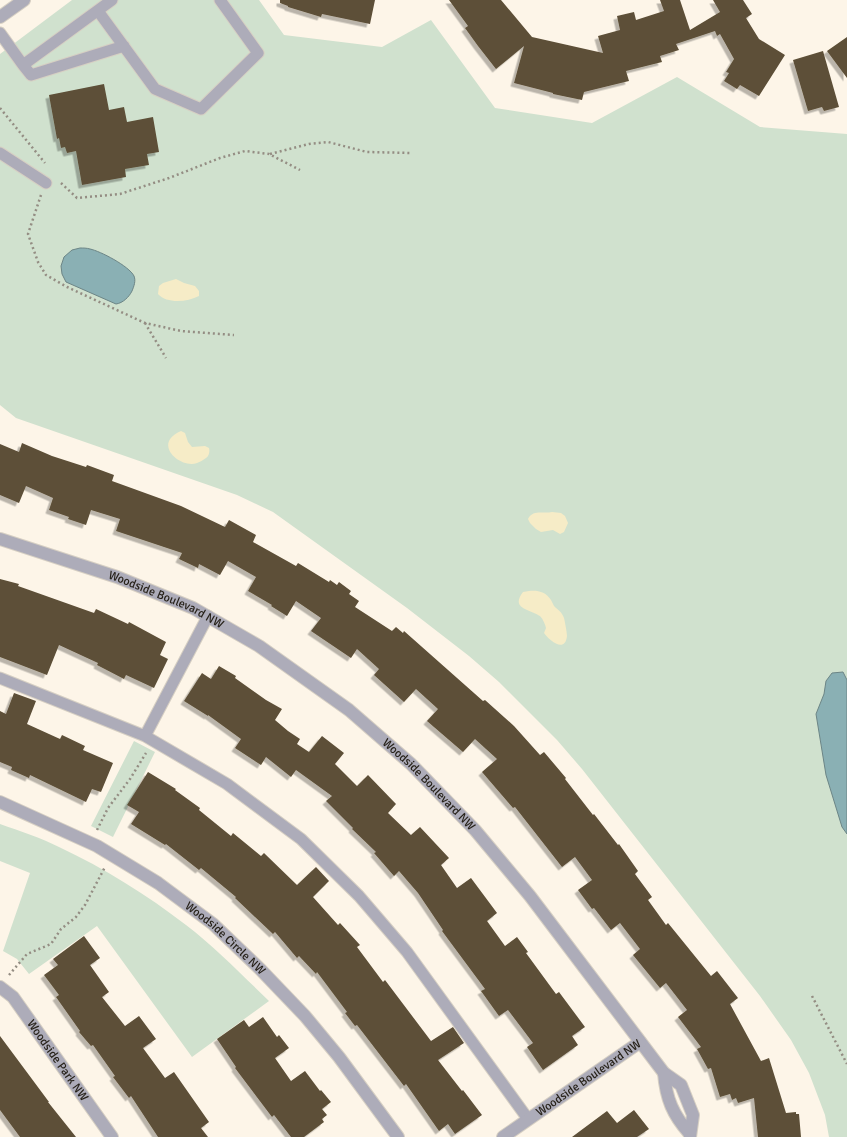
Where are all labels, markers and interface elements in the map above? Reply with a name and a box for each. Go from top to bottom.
street label: Woodside Boulevard NW [107,568,226,632]
street label: Woodside Boulevard NW [379,736,478,834]
street label: Woodside Circle NW [182,899,268,978]
street label: Woodside Park NW [23,1017,91,1104]
street label: Woodside Boulevard NW [533,1036,644,1120]

